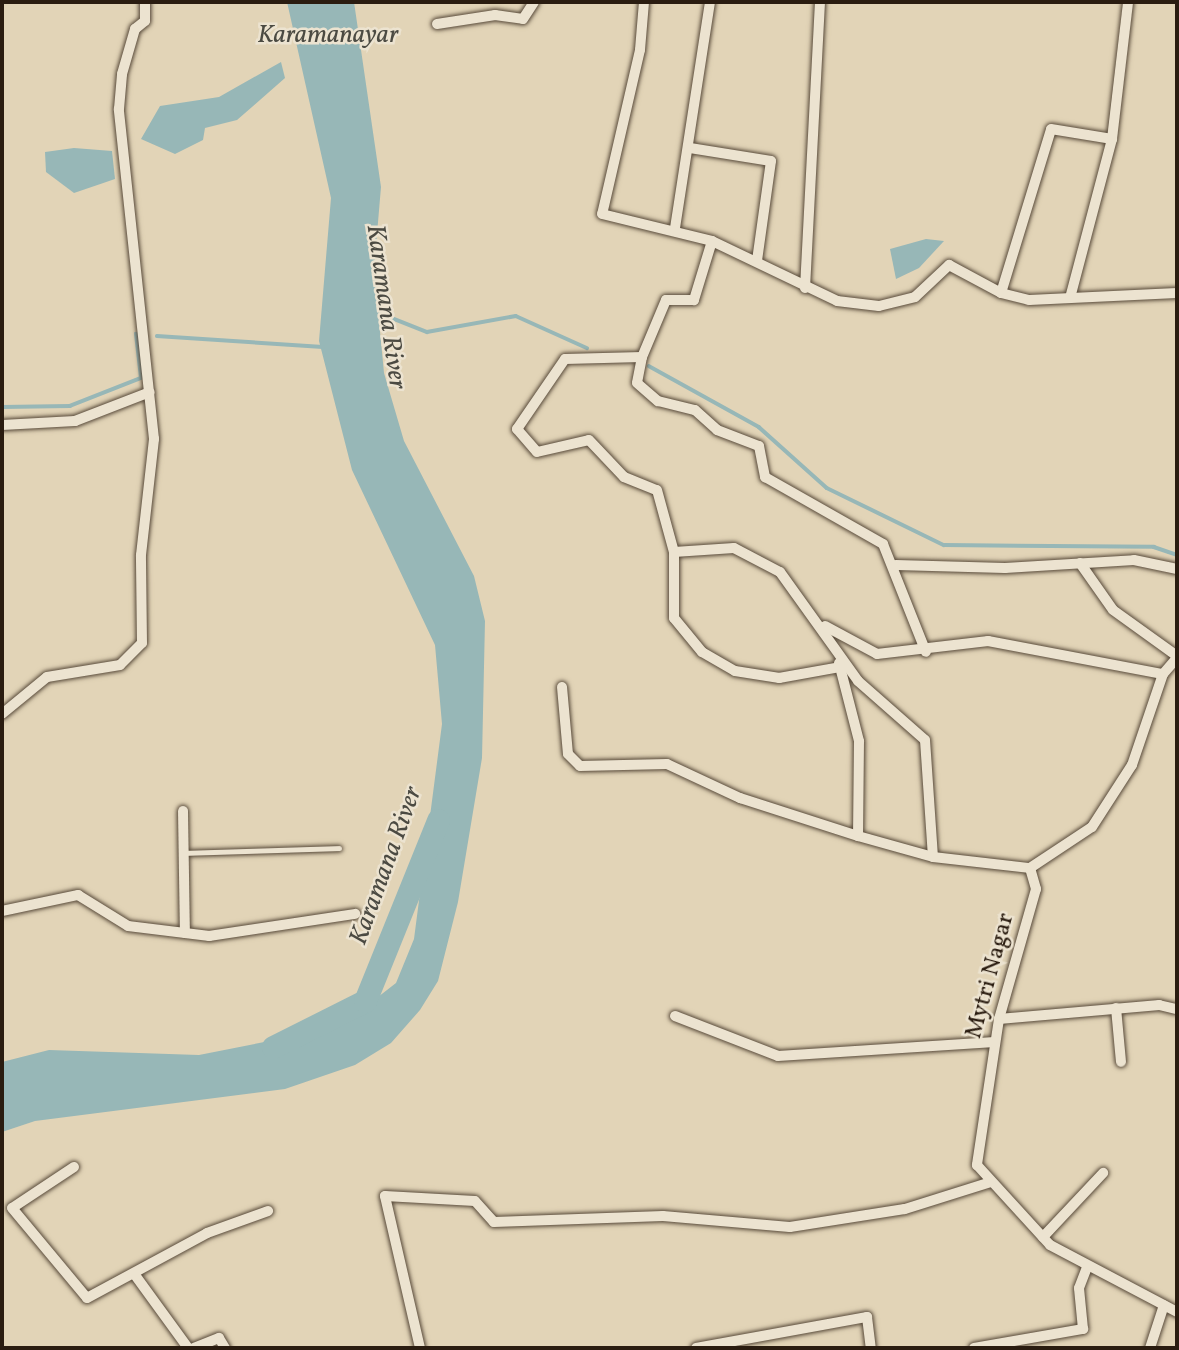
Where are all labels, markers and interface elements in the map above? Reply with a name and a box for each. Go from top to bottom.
water label: Karamanayar [257,20,399,52]
water label: Karamana River [358,222,412,392]
water label: Karamana River [344,783,430,949]
street label: Mytri Nagar [960,910,1022,1042]

